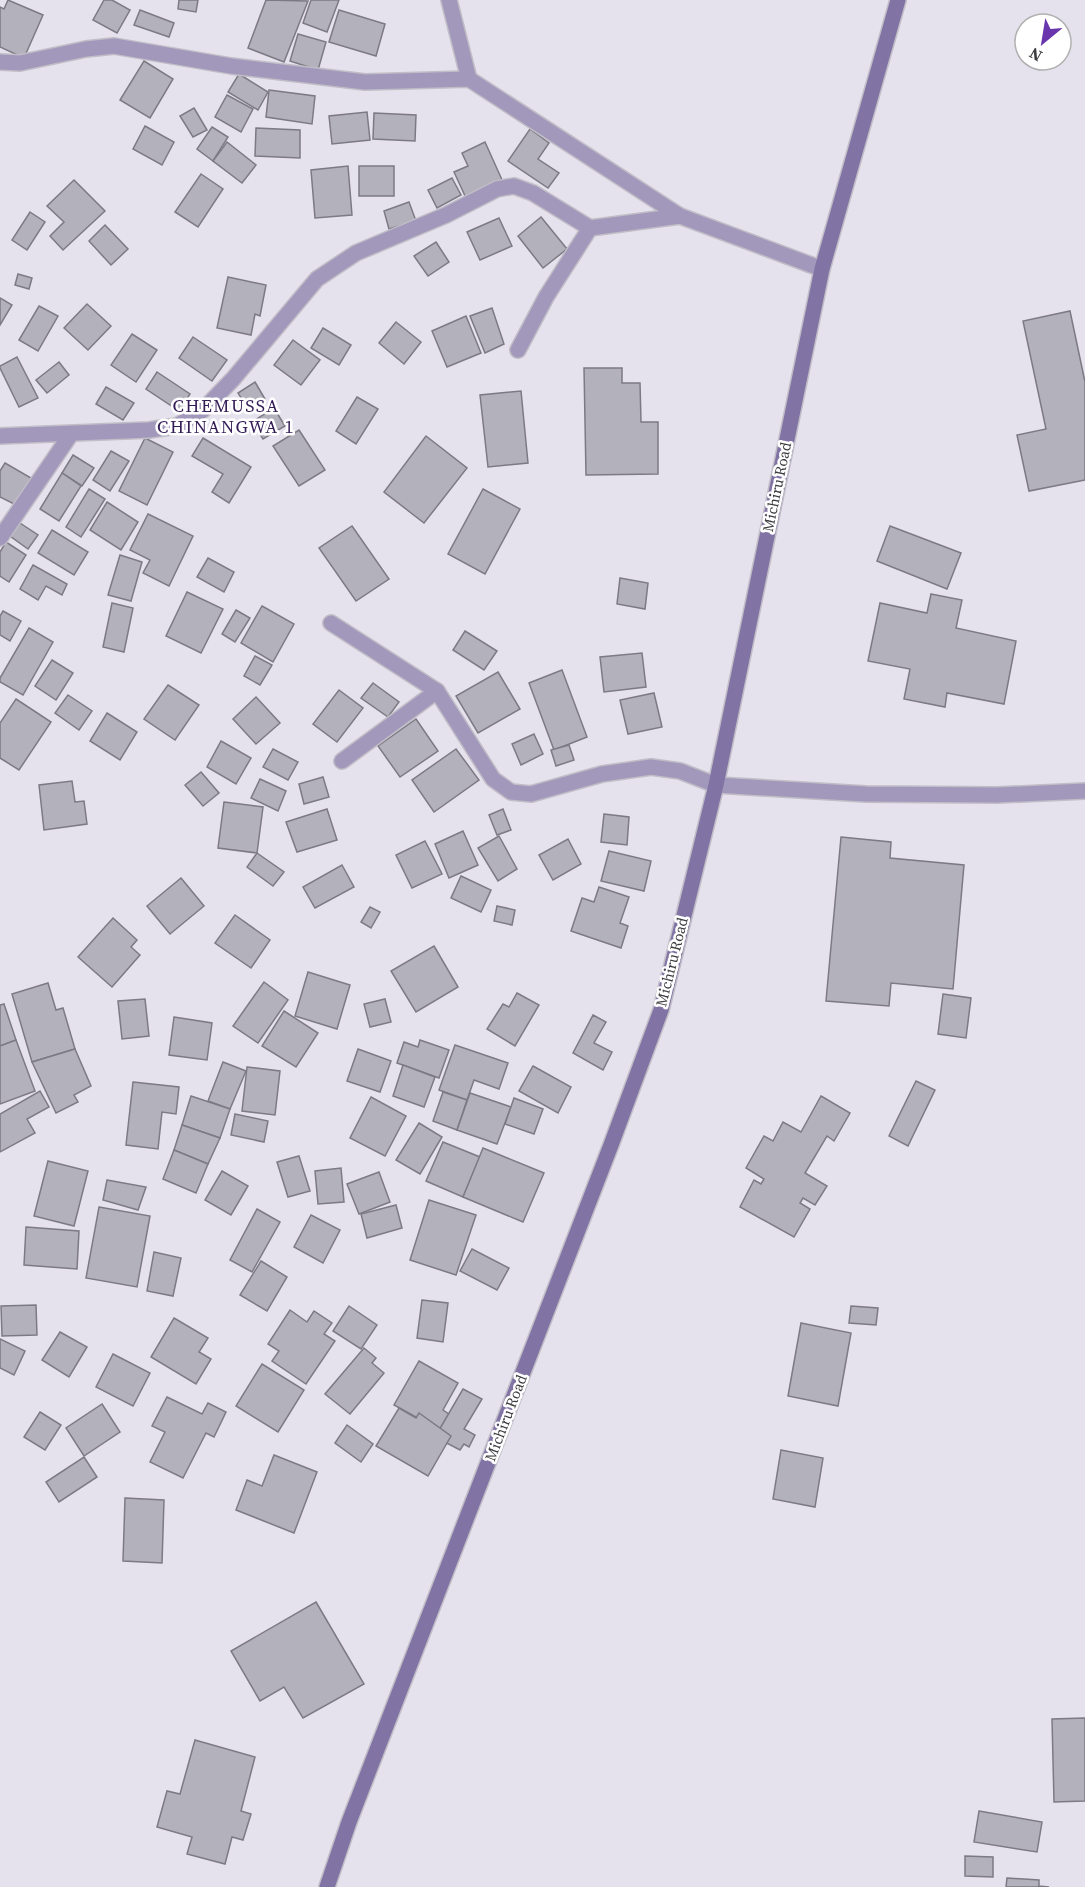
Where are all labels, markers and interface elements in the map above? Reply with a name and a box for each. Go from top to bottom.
north arrow [1013,12,1073,72]
text: N [1025,42,1046,67]
district label: CHEMUSSA CHINANGWA 1 [157,393,295,439]
street label: Michiru Road [757,440,796,534]
street label: Michiru Road [650,915,693,1009]
street label: Michiru Road [479,1371,532,1464]

